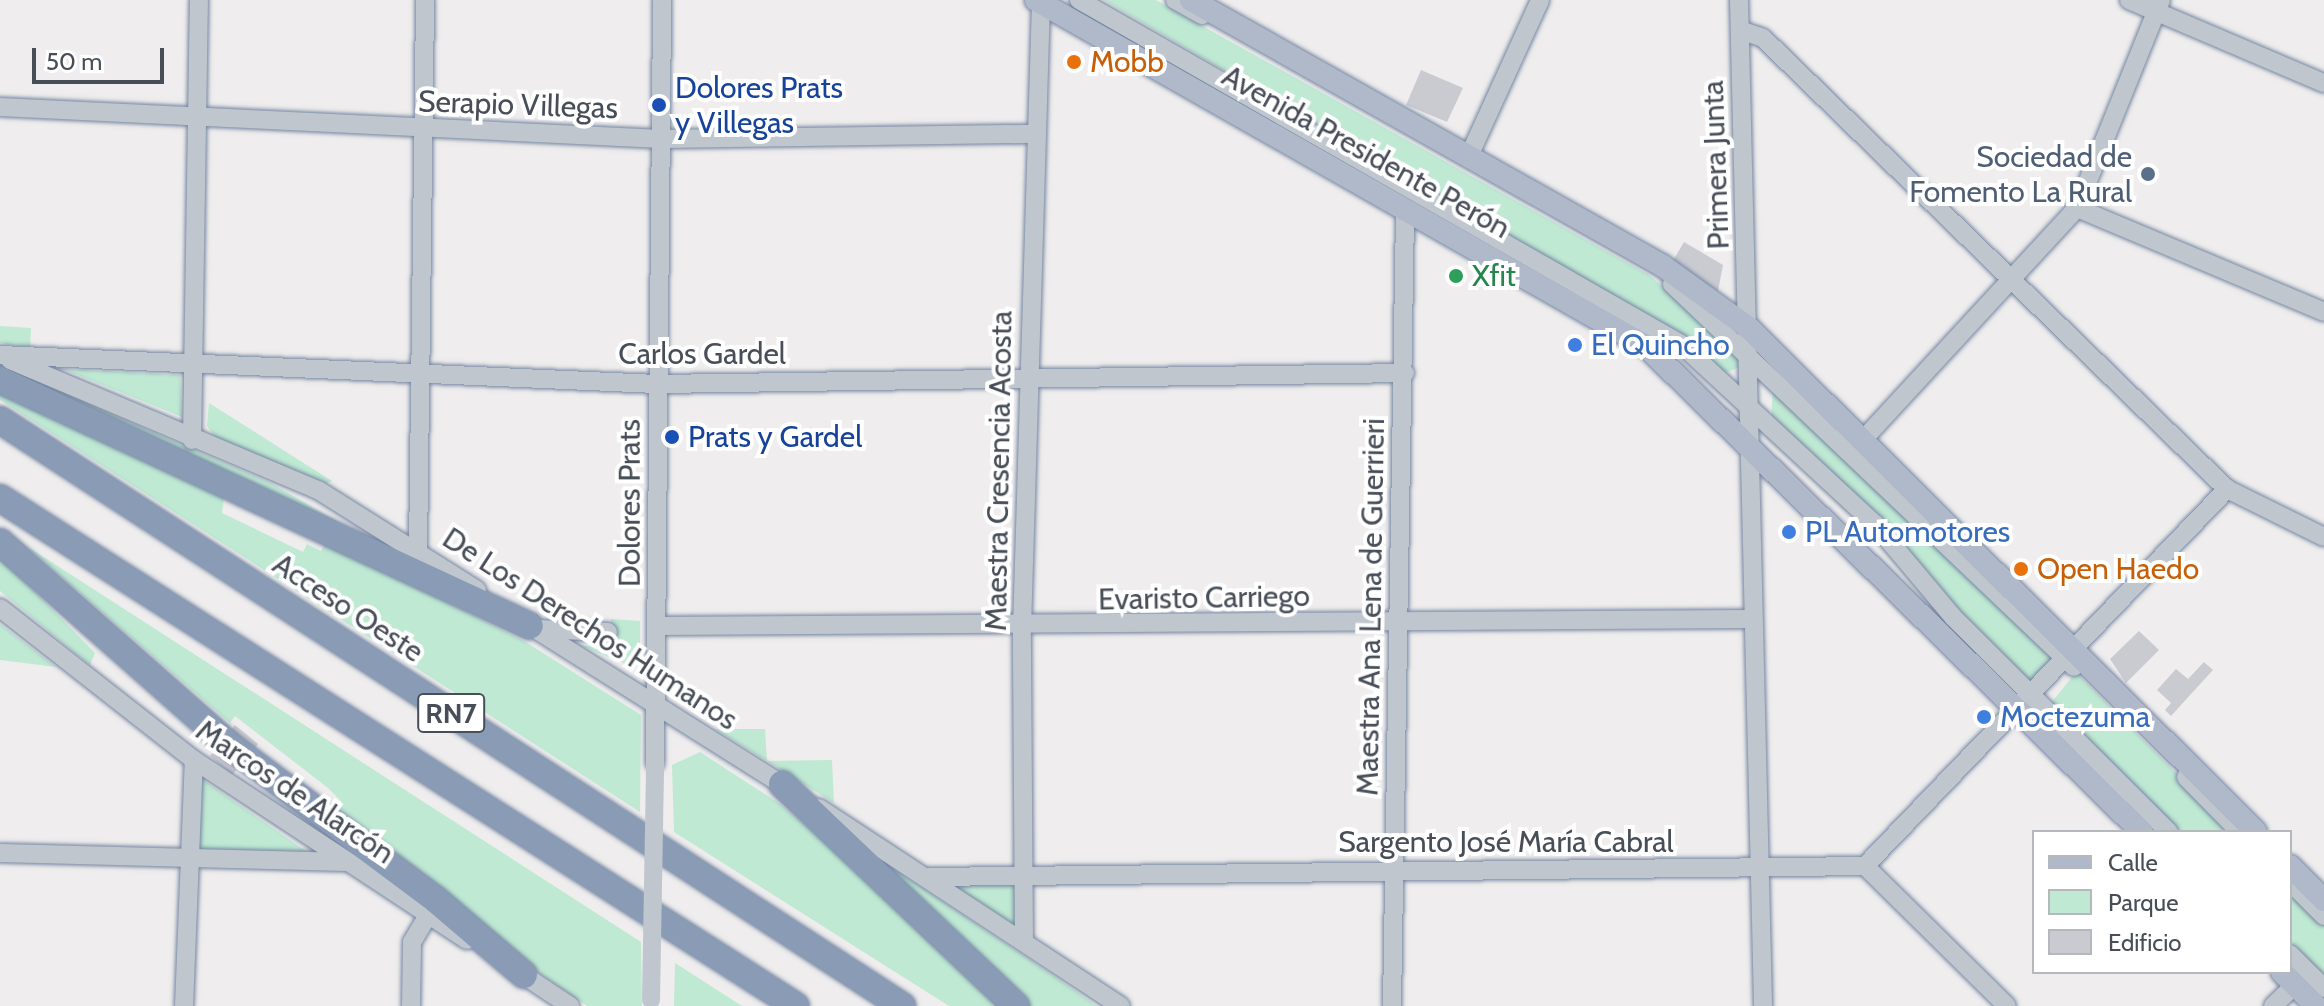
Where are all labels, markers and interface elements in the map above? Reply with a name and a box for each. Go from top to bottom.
scale bar [36,32,168,82]
place label: Mobb [1090,44,1164,80]
text: 50 m [46,47,102,76]
marker: Mobb [1065,53,1083,71]
street label: Avenida Presidente Perón [1216,58,1516,246]
place label: Dolores Prats y Villegas [675,70,843,140]
street label: Primera Junta [1695,80,1737,250]
street label: Serapio Villegas [417,84,619,126]
marker: Dolores Prats y Villegas [650,96,668,114]
place label: Sociedad de Fomento La Rural [1909,139,2132,210]
marker: Sociedad de Fomento La Rural [2139,165,2157,183]
place label: Xfit [1472,258,1516,294]
marker: Xfit [1447,267,1465,285]
street label: Maestra Cresencia Acosta [978,311,1020,631]
place label: El Quincho [1591,327,1730,363]
street label: Carlos Gardel [618,336,786,372]
marker: El Quincho [1566,336,1584,354]
street label: Maestra Ana Lena de Guerrieri [1350,418,1392,796]
street label: Dolores Prats [612,419,648,587]
place label: Prats y Gardel [688,419,862,455]
marker: Prats y Gardel [663,428,681,446]
place label: PL Automotores [1805,514,2010,550]
street label: De Los Derechos Humanos [436,520,744,738]
marker: PL Automotores [1780,523,1798,541]
street label: Acceso Oeste [266,546,430,670]
place label: Open Haedo [2037,551,2199,587]
marker: Open Haedo [2012,560,2030,578]
street label: Evaristo Carriego [1098,578,1310,618]
road number: RN7 [417,689,485,737]
place label: Moctezuma [2000,699,2150,735]
marker: Moctezuma [1975,708,1993,726]
street label: Marcos de Alarcón [189,712,401,872]
street label: Sargento José María Cabral [1338,824,1674,860]
legend [2032,830,2292,974]
text: Calle [2108,848,2158,877]
text: Parque [2108,888,2178,917]
text: Edificio [2108,928,2182,957]

